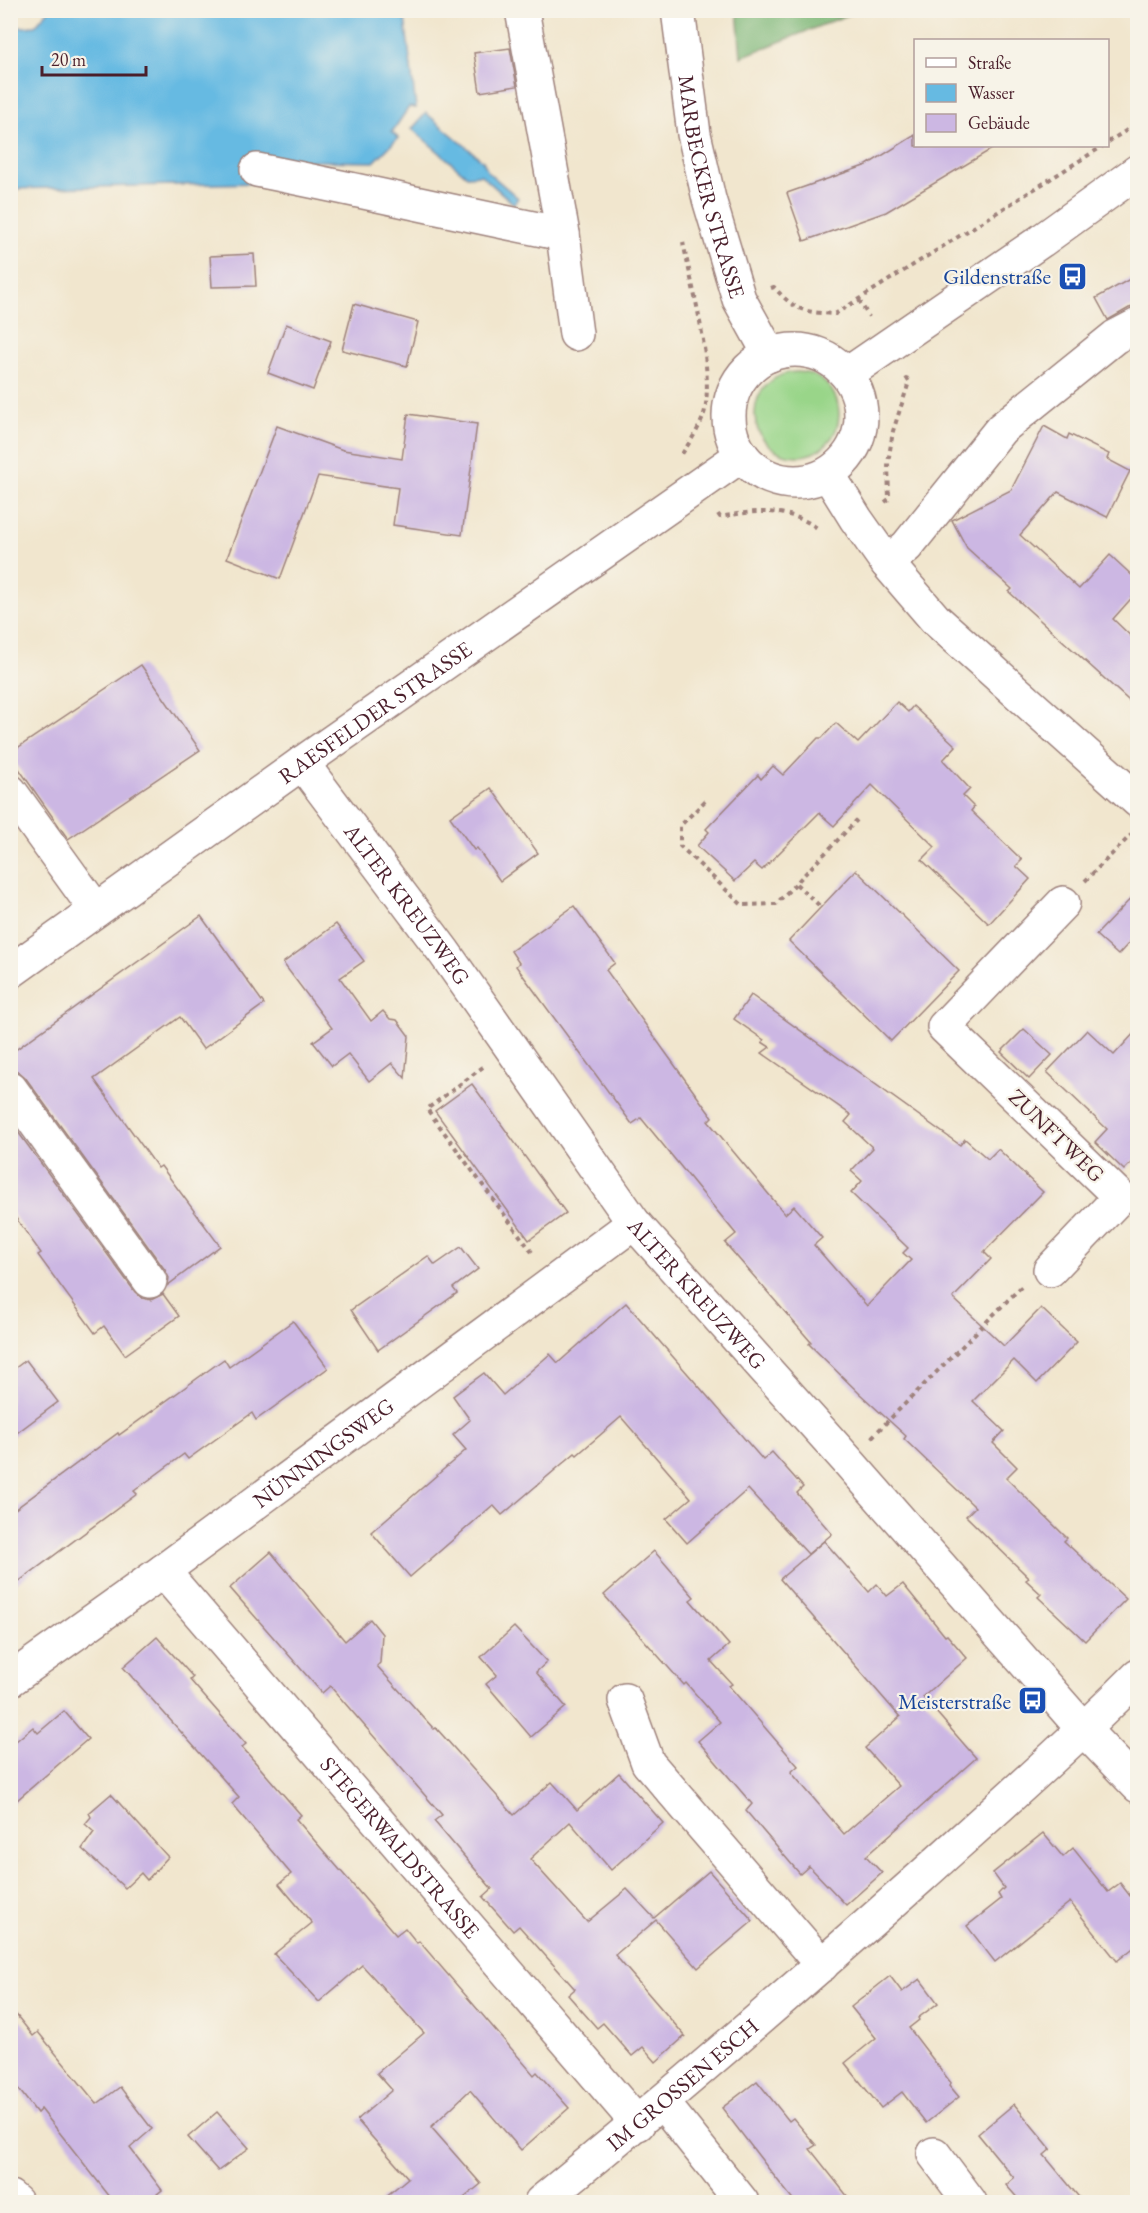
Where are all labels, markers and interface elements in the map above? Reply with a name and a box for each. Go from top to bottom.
scale bar [42,39,146,77]
legend [914,39,1109,147]
text: 20 m [51,48,86,71]
text: Straße [968,51,1011,74]
street label: MARBECKER STRASSE [672,73,752,302]
text: Wasser [968,81,1015,104]
text: Gebäude [968,111,1030,134]
bus stop icon: Gildenstraße [1056,260,1088,292]
place label: Gildenstraße [943,262,1051,291]
street label: RAESFELDER STRASSE [273,635,478,790]
street label: ALTER KREUZWEG [337,817,476,991]
street label: ZUNFTWEG [1003,1082,1111,1188]
street label: ALTER KREUZWEG [621,1211,772,1376]
street label: NÜNNINGSWEG [247,1391,400,1515]
bus stop icon: Meisterstraße [1016,1685,1048,1717]
place label: Meisterstraße [898,1687,1011,1716]
street label: STEGERWALDSTRASSE [314,1750,486,1944]
street label: IM GROSSEN ESCH [600,2012,765,2157]

